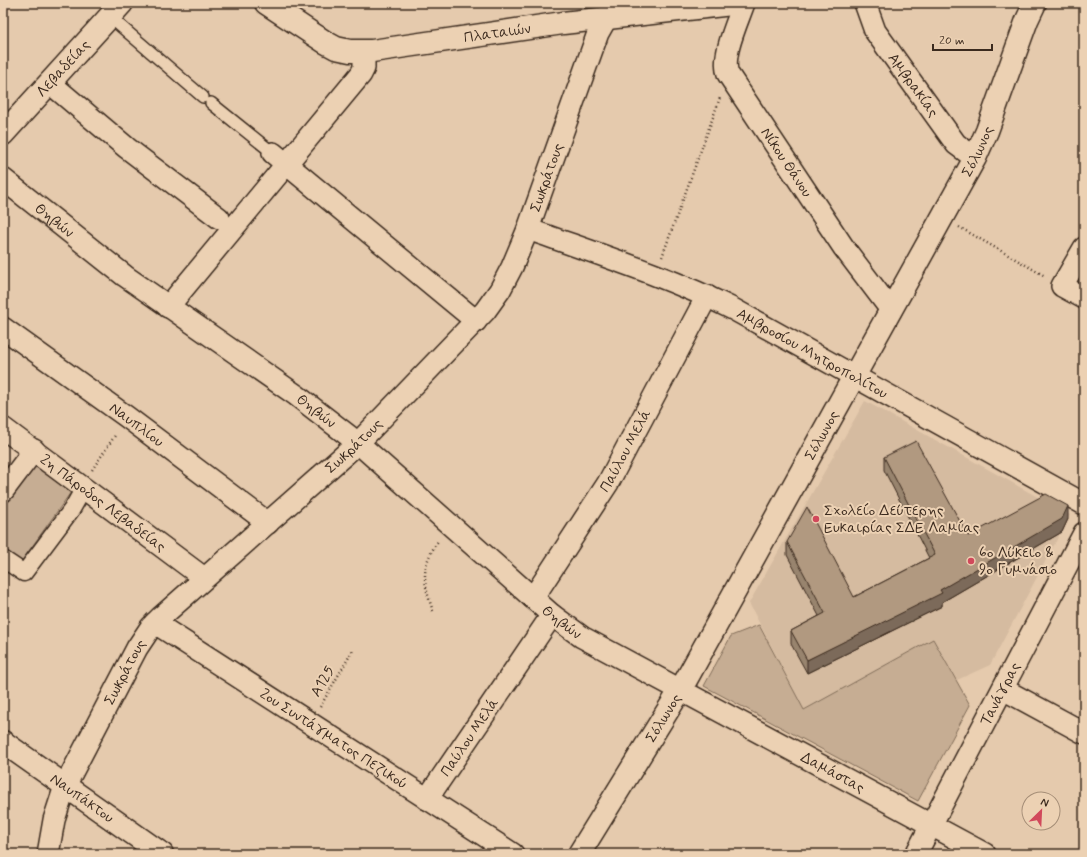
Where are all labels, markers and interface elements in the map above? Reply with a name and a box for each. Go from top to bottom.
street label: Πλαταιών [462,19,532,48]
scale bar [933,26,992,52]
text: 20 m [939,33,965,49]
street label: Λεβαδείας [32,35,95,102]
street label: Αμβρακίας [883,49,943,122]
street label: Σόλωνος [957,123,999,181]
street label: Νίκου Θάνου [756,124,817,202]
street label: Σωκράτους [526,140,569,215]
street label: Θηβών [30,199,78,243]
street label: Αμβροσίου Μητροπολίτου [733,304,891,404]
street label: Θηβών [292,390,340,434]
street label: Ναυπλίου [105,398,168,452]
street label: Παύλου Μελά [596,406,656,496]
street label: Σόλωνος [801,407,844,464]
street label: Σωκράτους [321,414,388,478]
street label: 2η Πάροδος Λεβαδείας [36,450,170,557]
place label: Σχολείο Δεύτερης Ευκαιρίας ΣΔΕ Λαμίας [824,501,980,538]
marker: Σχολείο Δεύτερης Ευκαιρίας ΣΔΕ Λαμίας [811,514,821,524]
place label: 6ο Λύκειο & 9ο Γυμνάσιο [979,543,1057,580]
marker: 6ο Λύκειο & 9ο Γυμνάσιο [966,556,976,566]
street label: Θηβών [537,601,586,645]
street label: Σωκράτους [100,635,151,709]
street label: Τανάγρας [976,659,1026,729]
street label: Α125 [306,662,340,701]
street label: 2ου Συντάγματος Πεζικού [256,684,411,794]
street label: Σόλωνος [641,690,687,747]
street label: Παύλου Μελά [436,694,504,781]
street label: Δαμάστας [797,748,868,799]
street label: Ναυπάκτου [46,769,118,828]
north arrow [1021,791,1061,831]
text: N [1038,795,1051,811]

